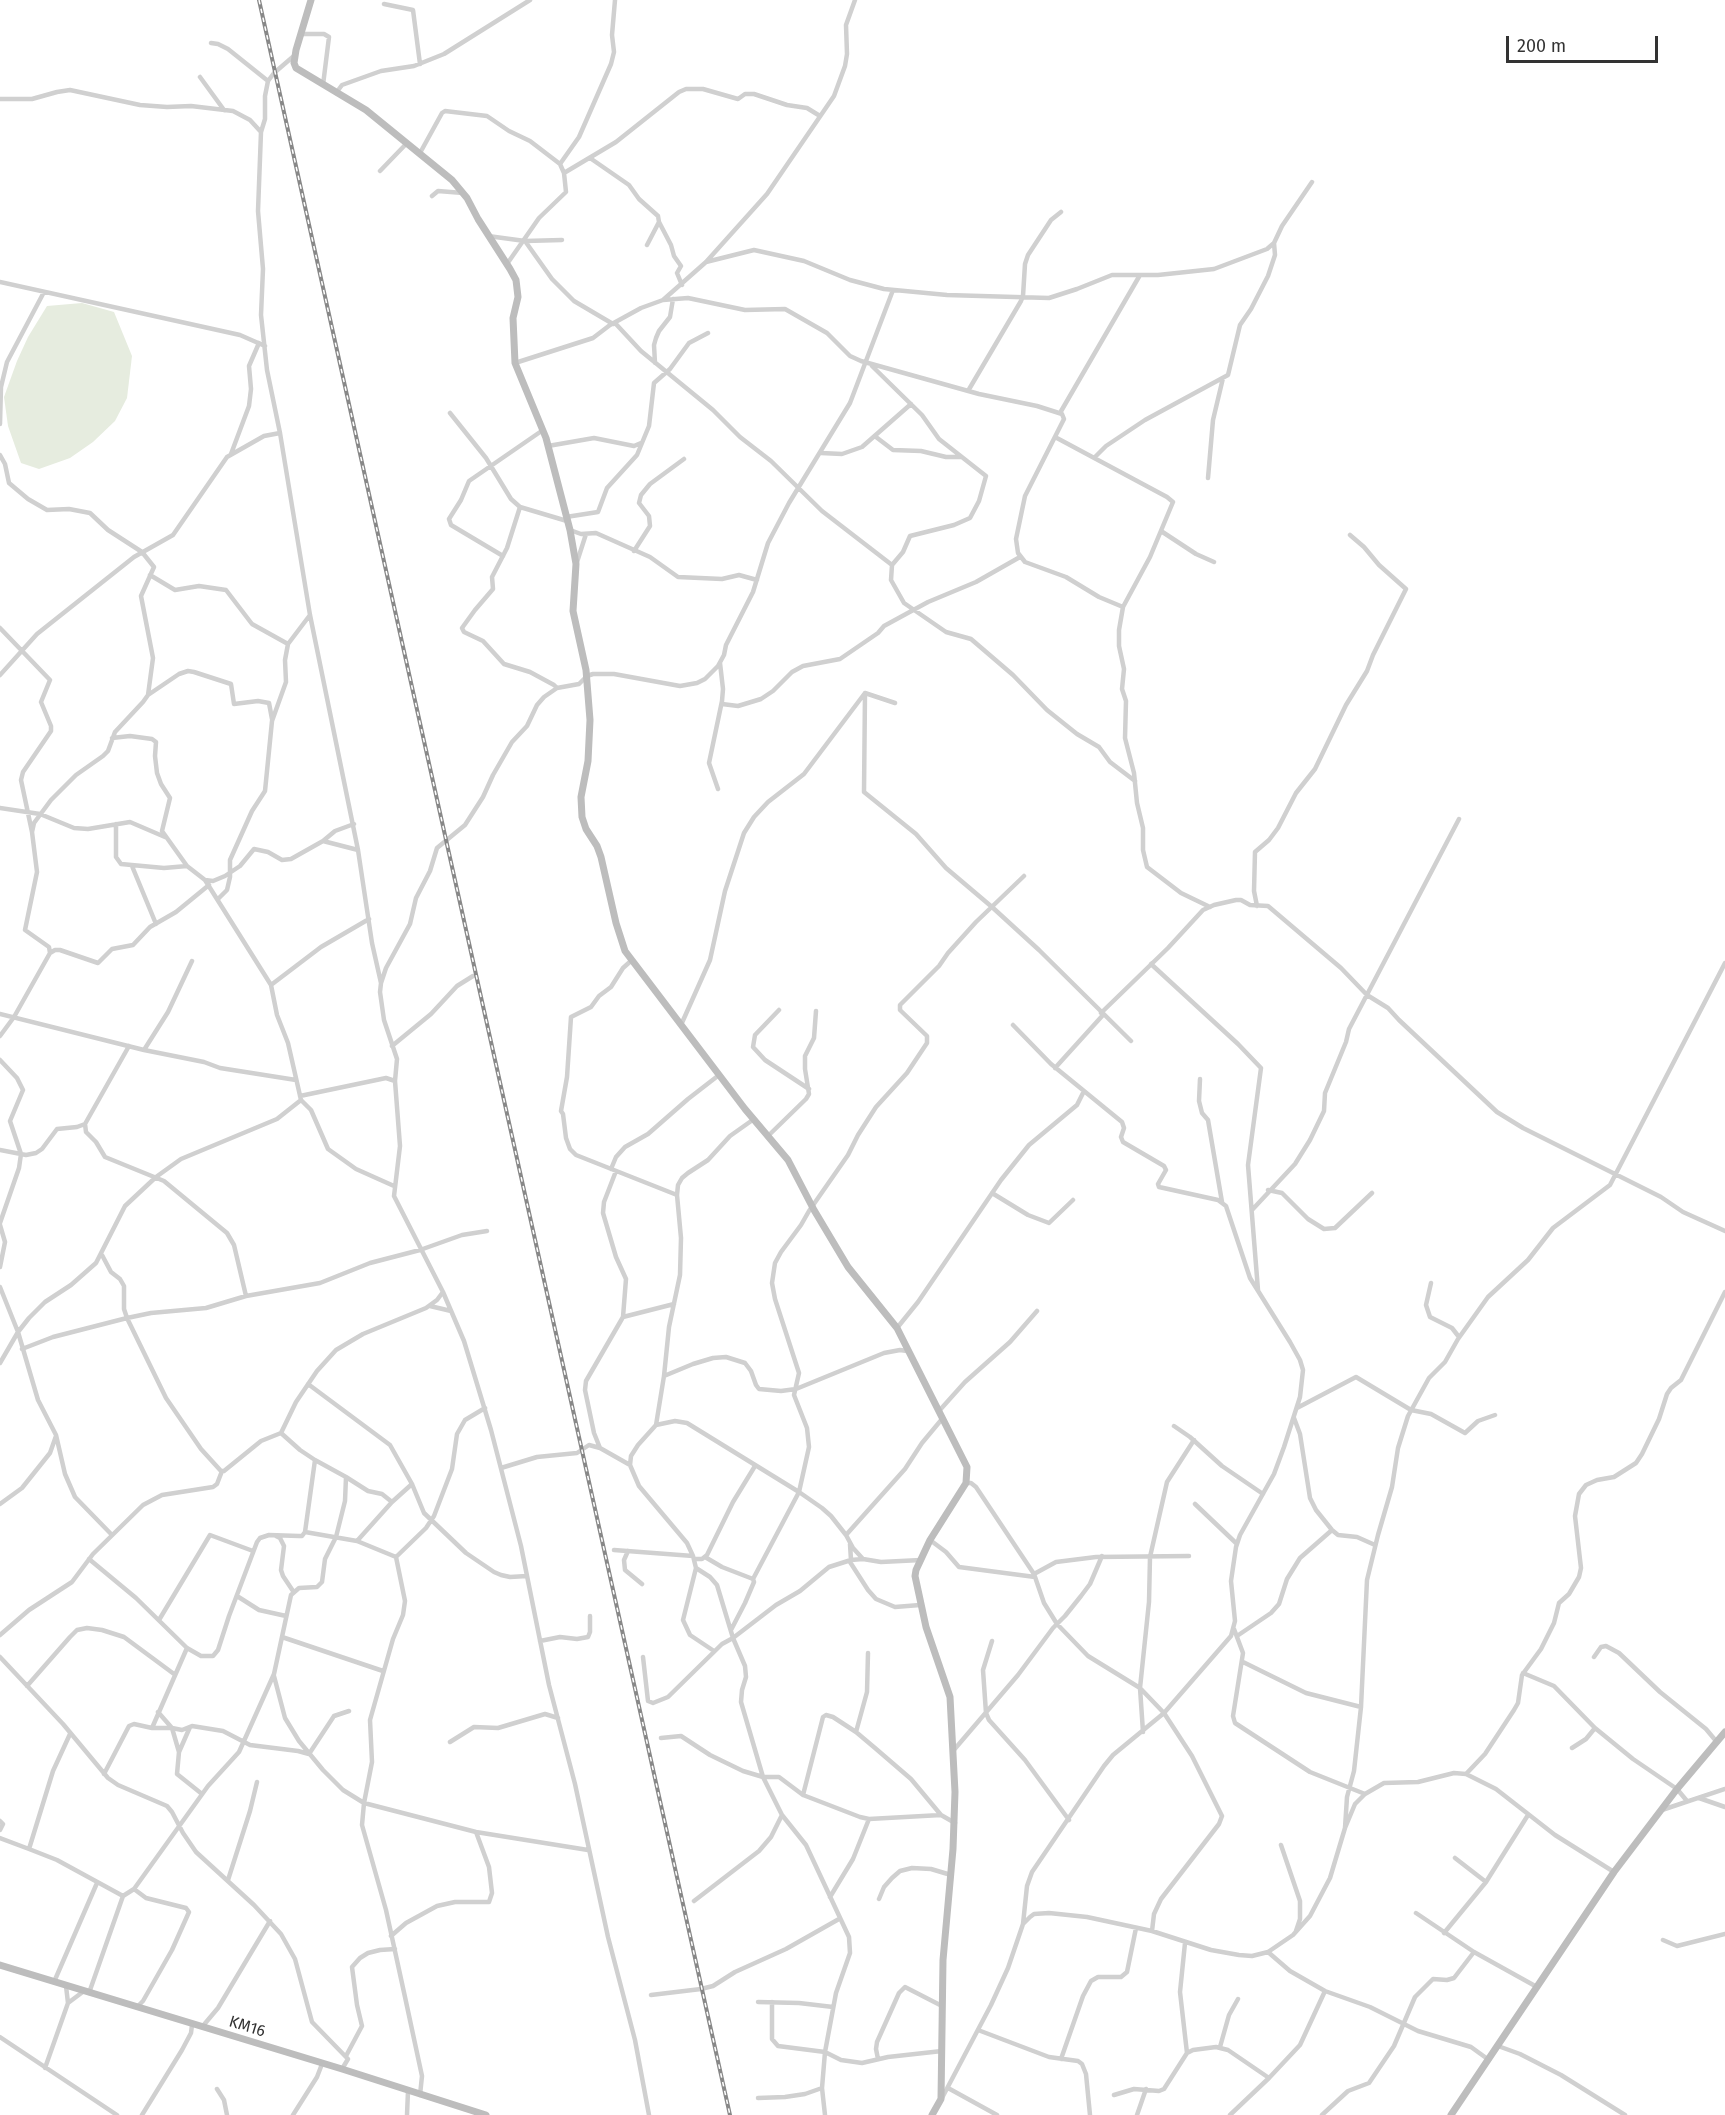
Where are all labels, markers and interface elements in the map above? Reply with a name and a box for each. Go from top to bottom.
scale bar [1509,24,1660,62]
text: 200 m [1517,35,1566,57]
street label: KM16 [226,2012,268,2042]

